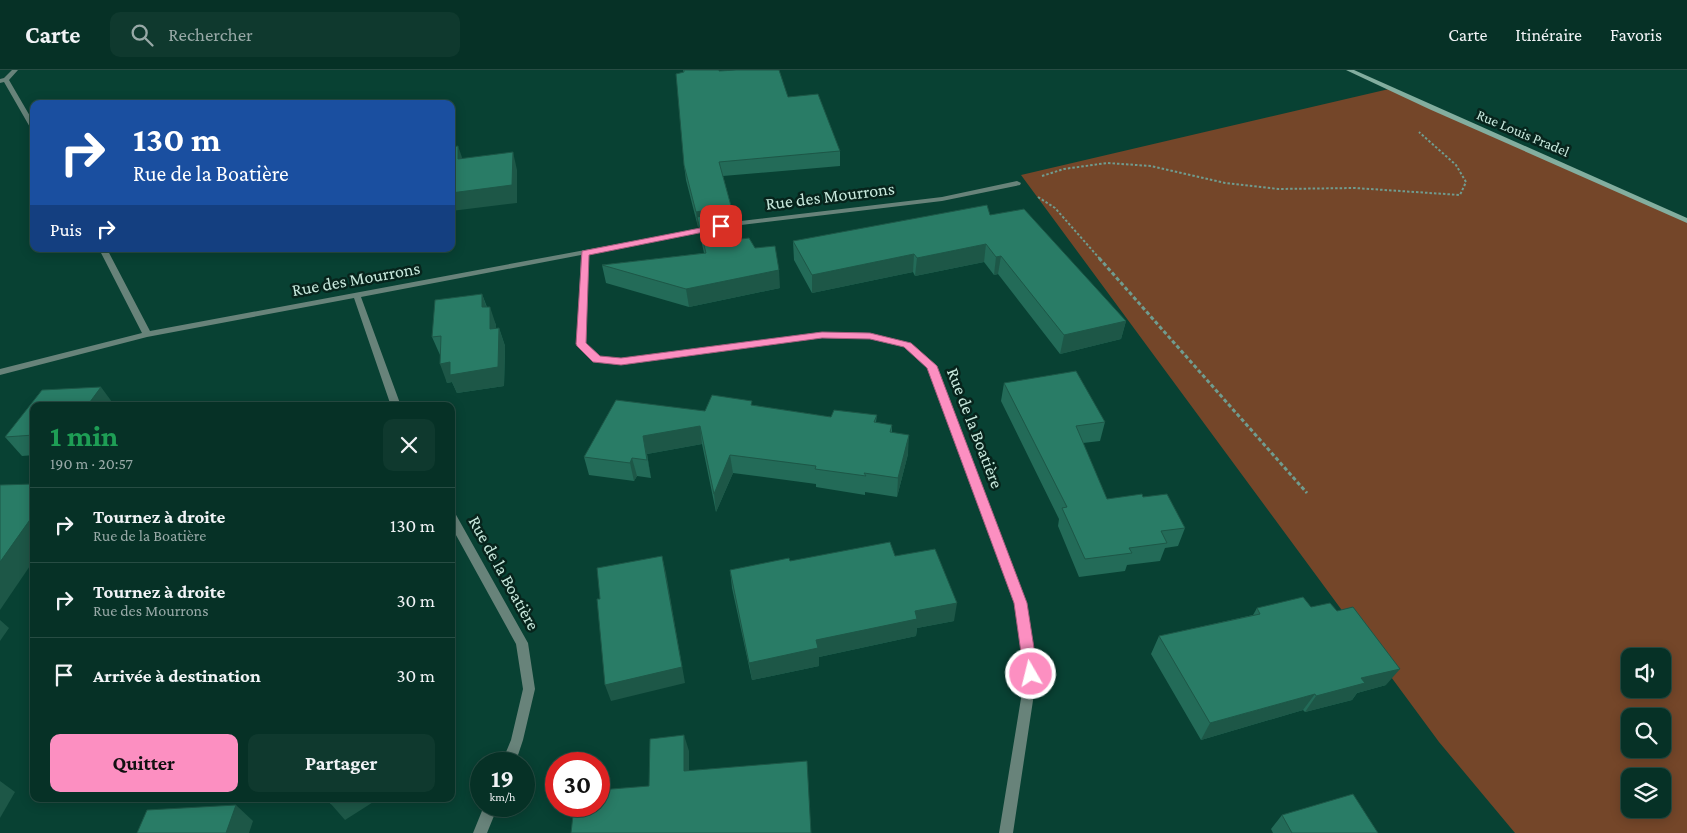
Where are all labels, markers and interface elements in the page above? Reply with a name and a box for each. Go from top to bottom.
search box [110,12,460,57]
text: Carte [25,21,80,48]
icon: search [128,21,156,49]
text: Rechercher [168,24,253,45]
text: Carte [1448,25,1487,45]
text: Itinéraire [1515,25,1582,45]
text: Favoris [1610,25,1662,45]
street label: Rue Louis Pradel [1474,106,1572,160]
icon: right [50,120,115,185]
text: 130 m [133,120,221,159]
text: Rue de la Boatière [133,161,289,186]
street label: Rue des Mourrons [764,178,896,214]
pin [700,205,742,247]
icon: arrive [707,212,735,240]
icon: right [92,215,120,243]
text: Puis [50,219,82,240]
street label: Rue des Mourrons [290,258,422,300]
street label: Rue de la Boatière [943,365,1007,491]
text: 1 min [50,419,118,452]
button: close [383,419,435,471]
text: 190 m · 20:57 [50,455,133,472]
text: Tournez à droite [93,506,225,527]
icon: right [50,511,78,539]
street label: Rue de la Boatière [464,512,544,634]
text: 130 m [390,515,435,536]
text: Rue de la Boatière [93,527,206,544]
text: Tournez à droite [93,581,225,602]
icon: right [50,586,78,614]
text: 30 m [396,590,435,611]
text: Rue des Mourrons [93,602,208,619]
position arrow [1004,647,1056,699]
map controls [1621,648,1671,818]
button: sound [1621,648,1671,698]
icon: arrive [50,661,78,689]
text: Arrivée à destination [93,665,261,686]
text: 30 m [396,665,435,686]
button: search [1621,708,1671,758]
button: Quitter [50,734,238,792]
button: Partager [248,734,435,792]
speed limit sign: 30 [545,752,610,817]
text: 19 [491,765,514,792]
button: layers [1621,768,1671,818]
text: km/h [490,790,515,804]

